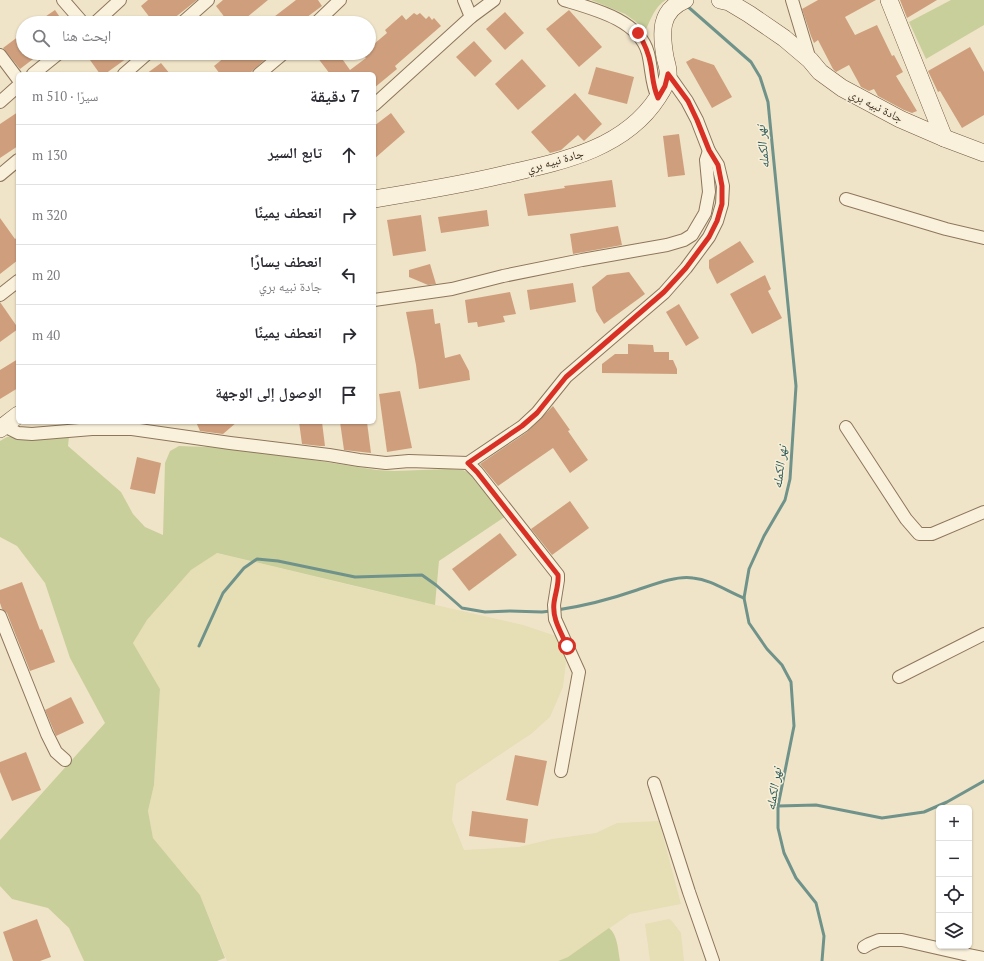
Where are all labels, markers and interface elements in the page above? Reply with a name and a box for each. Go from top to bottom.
search box [16,16,376,60]
route end [629,24,647,42]
text: ابحث هنا [62,25,111,45]
icon: search [30,27,52,49]
text: 7 دقيقة [310,84,360,107]
street label: جادة نبيه بري [845,86,906,128]
text: سيرًا · 510 m [32,87,98,105]
water label: نهر الكمله [751,122,773,169]
text: تابع السير [268,142,322,162]
icon: ahead [338,144,360,166]
street label: جادة نبيه بري [525,145,586,179]
text: 130 m [32,146,67,164]
text: انعطف يمينًا [254,202,322,222]
icon: right [338,204,360,226]
text: 320 m [32,206,67,224]
text: انعطف يسارًا [250,251,322,271]
icon: left [338,264,360,286]
text: 20 m [32,266,60,284]
text: جادة نبيه بري [259,277,322,295]
text: انعطف يمينًا [254,322,322,342]
icon: right [338,324,360,346]
text: 40 m [32,326,60,344]
text: الوصول إلى الوجهة [215,382,322,402]
icon: arrive [338,384,360,406]
water label: نهر الكمله [767,442,791,490]
route start [558,637,576,655]
water label: نهر الكمله [761,764,786,812]
map controls [936,805,972,949]
button: + [936,805,972,841]
button: − [936,841,972,877]
button: locate [936,877,972,913]
button: layers [936,913,972,949]

